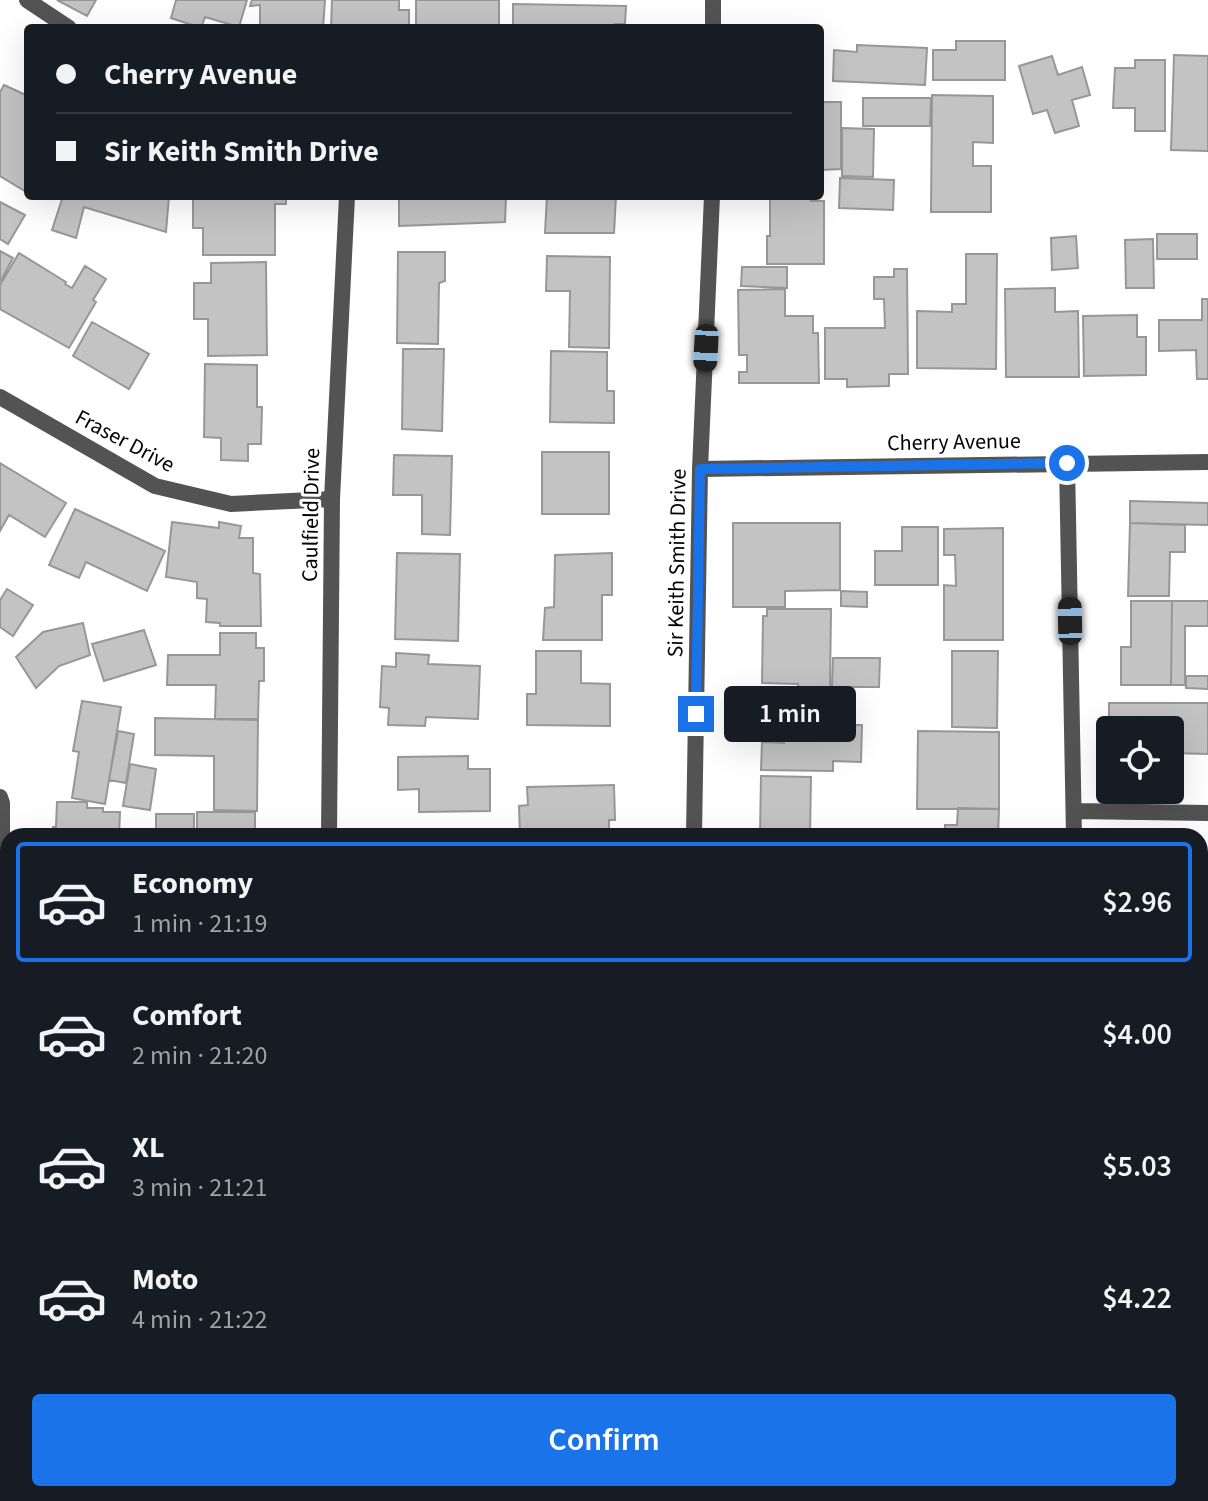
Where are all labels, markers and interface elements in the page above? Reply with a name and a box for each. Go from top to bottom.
text: Cherry Avenue [104,53,297,96]
text: Sir Keith Smith Drive [104,130,379,173]
car [693,323,719,373]
street label: Fraser Drive [70,401,180,481]
street label: Cherry Avenue [887,425,1021,459]
route start [1049,445,1085,481]
street label: Caulfield Drive [294,448,328,582]
street label: Sir Keith Smith Drive [659,468,695,658]
car [1058,597,1082,645]
callout: 1 min [724,686,856,742]
text: 1 min [759,695,821,732]
route end [678,696,714,732]
map controls [1096,716,1184,804]
button: locate [1096,716,1184,804]
text: Economy [132,862,253,905]
icon: car [36,866,108,938]
text: $2.96 [1102,881,1172,924]
text: 1 min · 21:19 [132,905,267,942]
text: Comfort [132,994,242,1037]
icon: car [36,998,108,1070]
text: $4.00 [1102,1013,1172,1056]
text: 2 min · 21:20 [132,1037,267,1074]
text: XL [132,1126,165,1169]
icon: car [36,1130,108,1202]
text: $5.03 [1102,1145,1172,1188]
text: 3 min · 21:21 [132,1169,267,1206]
text: Moto [132,1258,198,1301]
icon: car [36,1262,108,1334]
text: $4.22 [1102,1277,1172,1320]
text: 4 min · 21:22 [132,1301,267,1338]
button: Confirm [32,1394,1176,1486]

